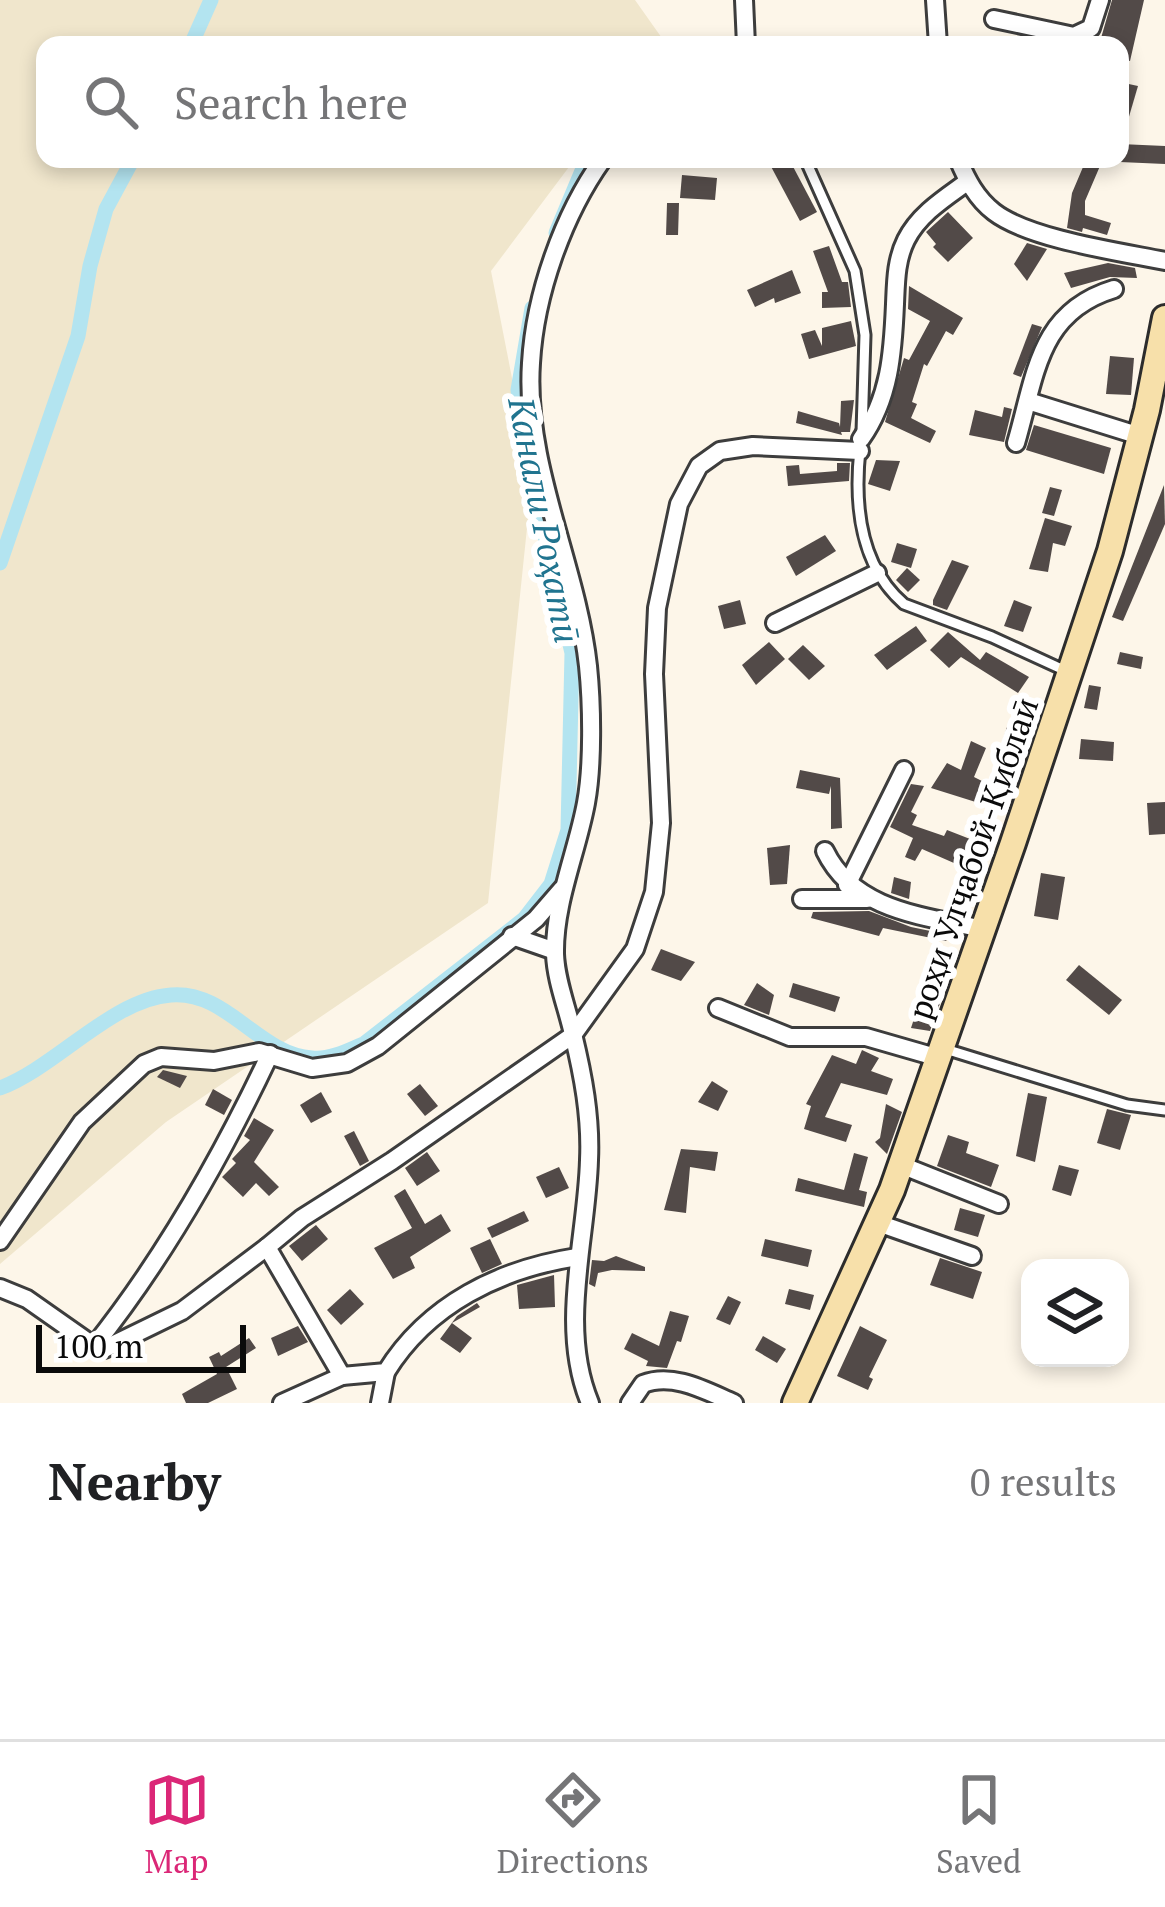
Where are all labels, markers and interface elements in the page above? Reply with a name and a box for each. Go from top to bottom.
search box [36,36,1129,168]
icon: search [78,69,144,135]
text: Search here [174,72,408,132]
water label: Канали Роҳатӣ [498,392,592,647]
street label: роҳи Улҷабой-Қиблаӣ [897,692,1047,1024]
map controls [1021,1259,1129,1367]
button: layers [1021,1259,1129,1367]
scale bar [36,1319,246,1372]
text: 100 m [54,1324,143,1367]
text: Nearby [48,1447,221,1515]
text: 0 results [970,1455,1117,1507]
tab: Map [144,1767,210,1882]
tab: Directions [497,1767,649,1882]
tab: Saved [936,1767,1021,1882]

